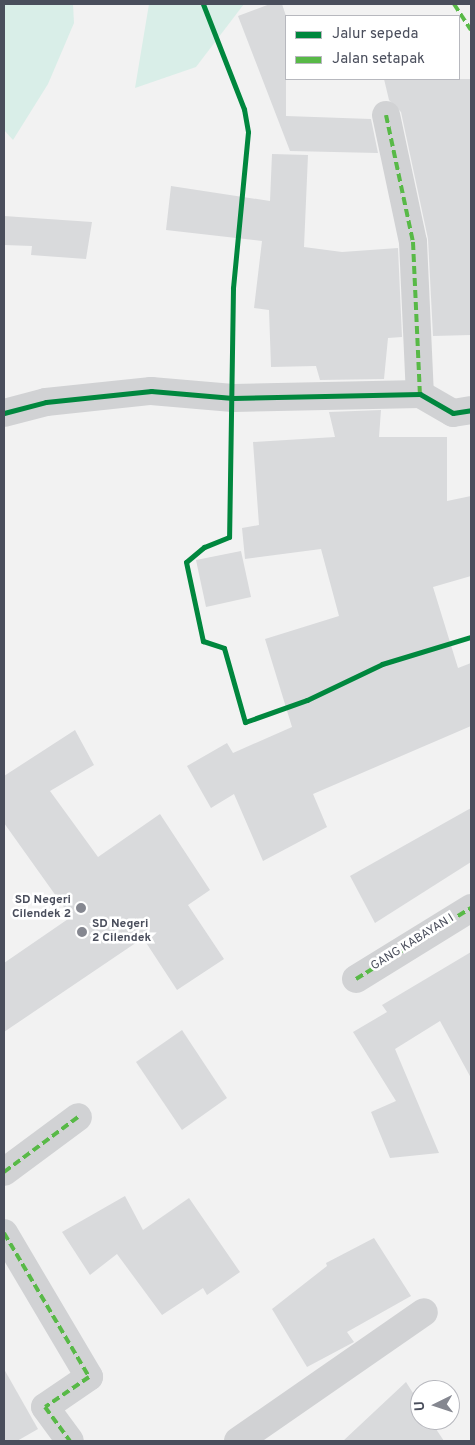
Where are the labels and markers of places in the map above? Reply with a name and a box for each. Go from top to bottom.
place label: SD Negeri Cilendek 2 [12,894,71,922]
marker: SD Negeri Cilendek 2 [75,902,87,914]
place label: SD Negeri 2 Cilendek [92,918,151,946]
marker: SD Negeri 2 Cilendek [76,926,88,938]

